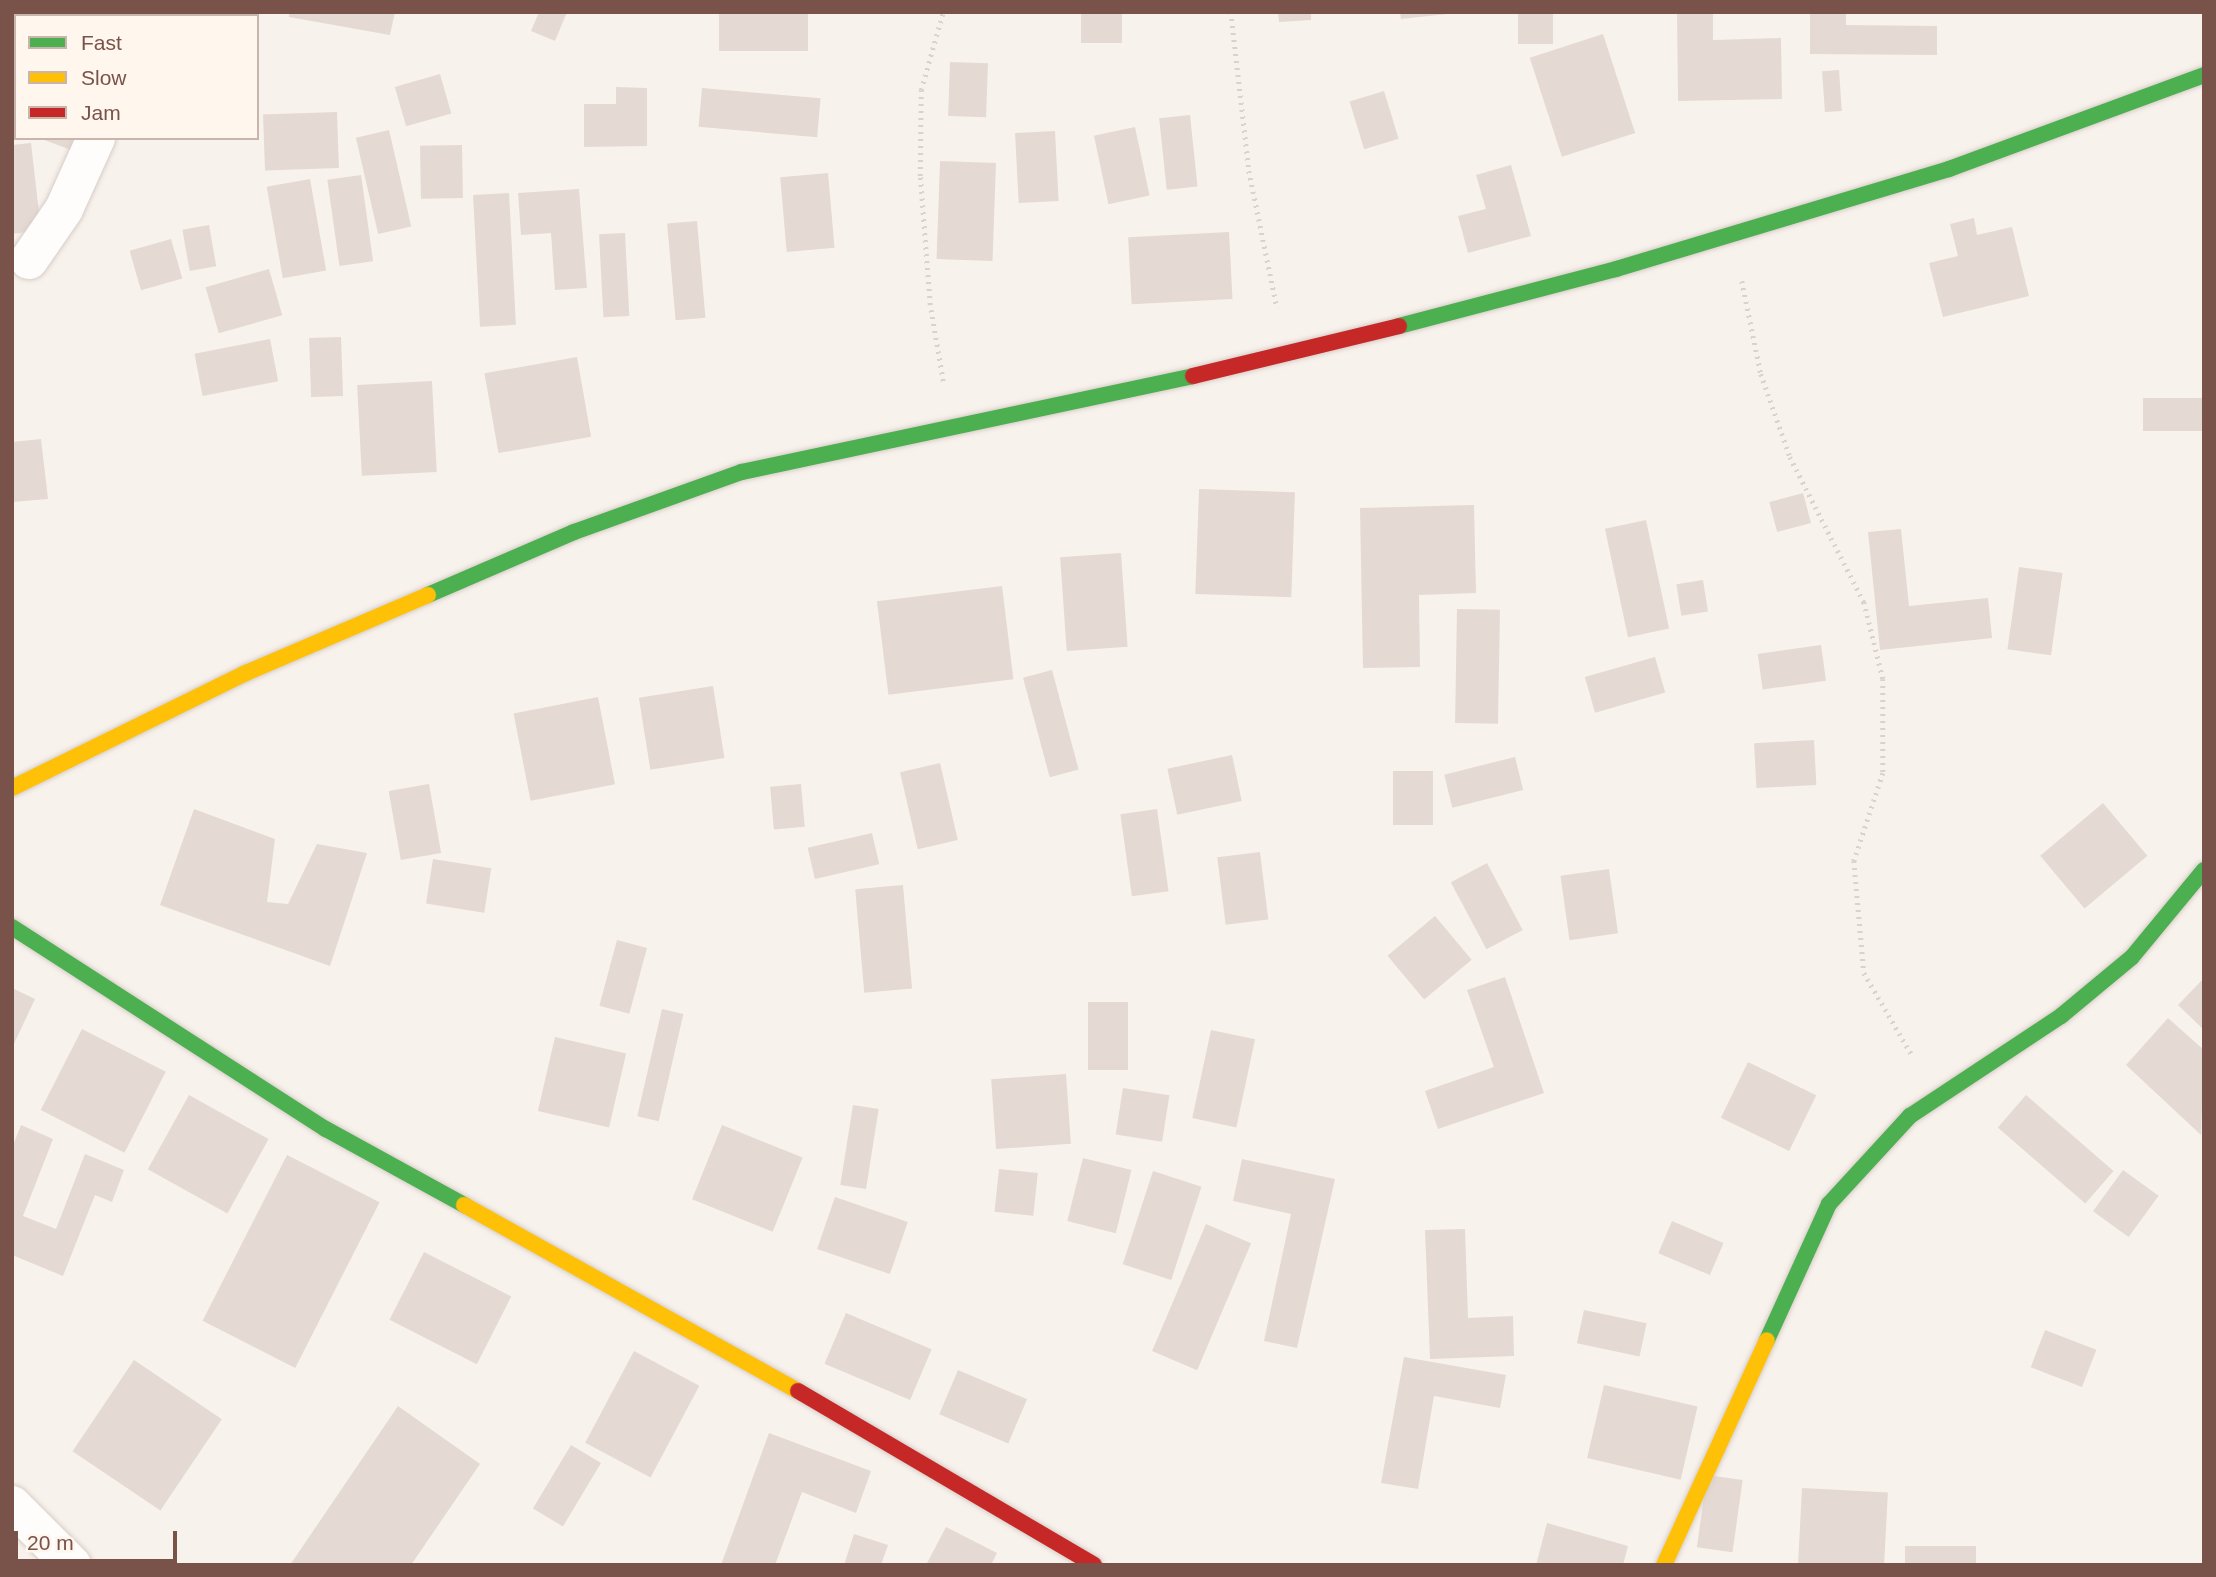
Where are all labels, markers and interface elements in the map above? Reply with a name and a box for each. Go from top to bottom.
legend [14,14,259,140]
text: Fast [81,31,122,54]
text: Slow [81,66,127,89]
text: Jam [81,101,121,124]
scale bar [18,1518,180,1562]
text: 20 m [27,1531,74,1554]

